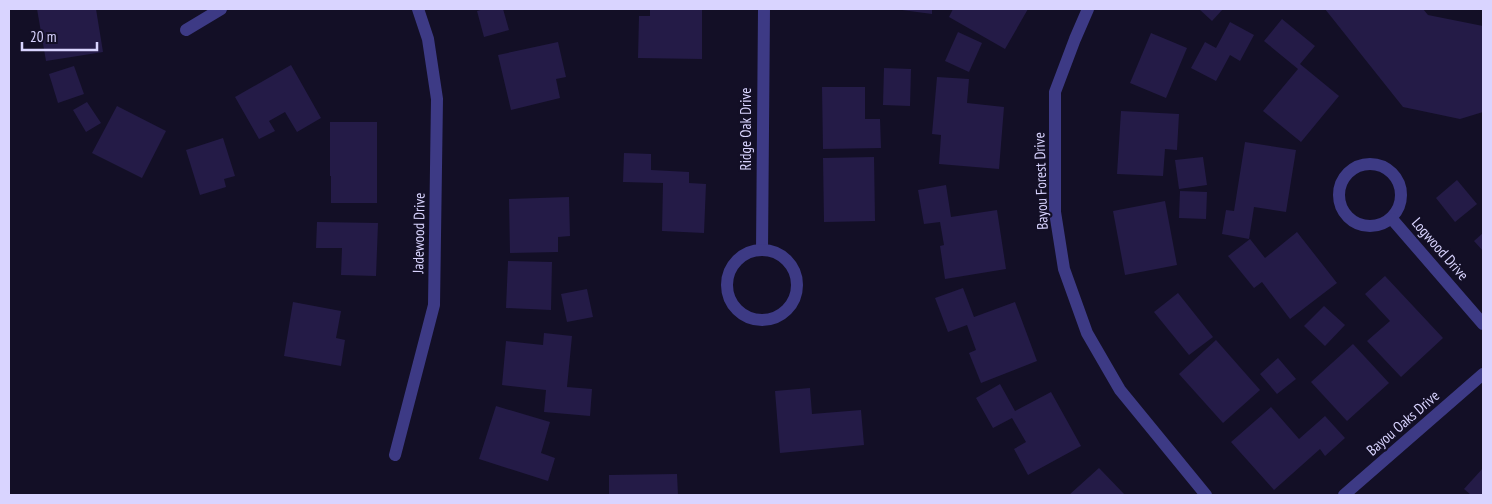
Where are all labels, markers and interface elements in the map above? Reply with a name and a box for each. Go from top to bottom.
scale bar [22,20,98,52]
text: 20 m [30,27,56,46]
street label: Ridge Oak Drive [736,88,755,170]
street label: Bayou Forest Drive [1029,132,1052,230]
street label: Jadewood Drive [408,192,429,275]
street label: Logwood Drive [1408,213,1473,284]
street label: Bayou Oaks Drive [1362,386,1443,459]

